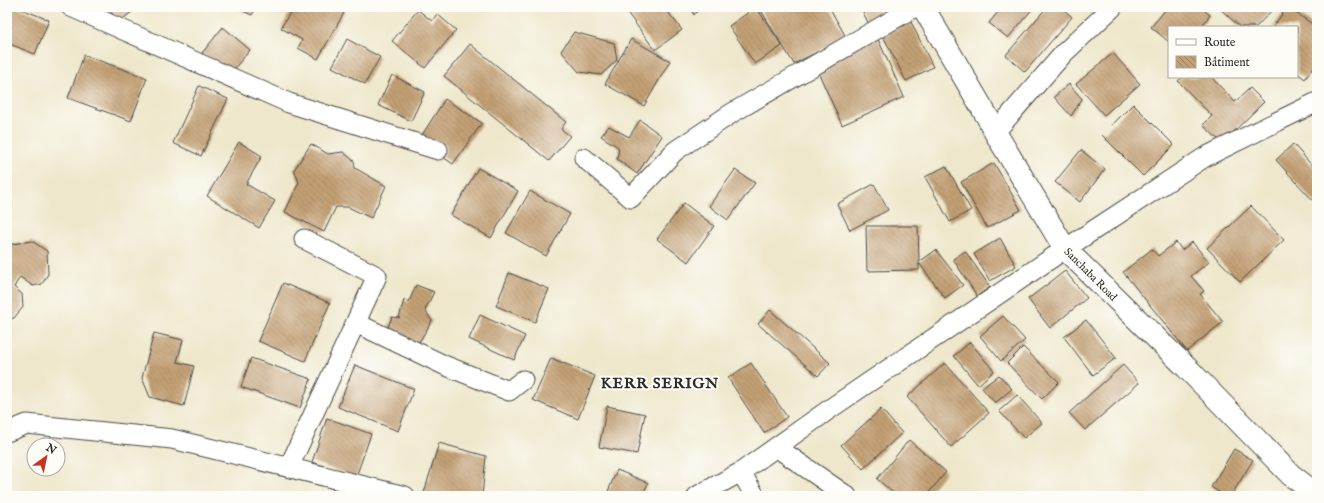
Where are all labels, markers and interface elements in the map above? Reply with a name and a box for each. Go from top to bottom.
legend [1168,26,1298,78]
text: Route [1204,35,1236,50]
text: Bâtiment [1204,55,1250,70]
street label: Sanchaba Road [1061,245,1120,304]
district label: KERR SERIGN [601,374,719,393]
north arrow [26,437,66,477]
text: N [42,440,59,458]

